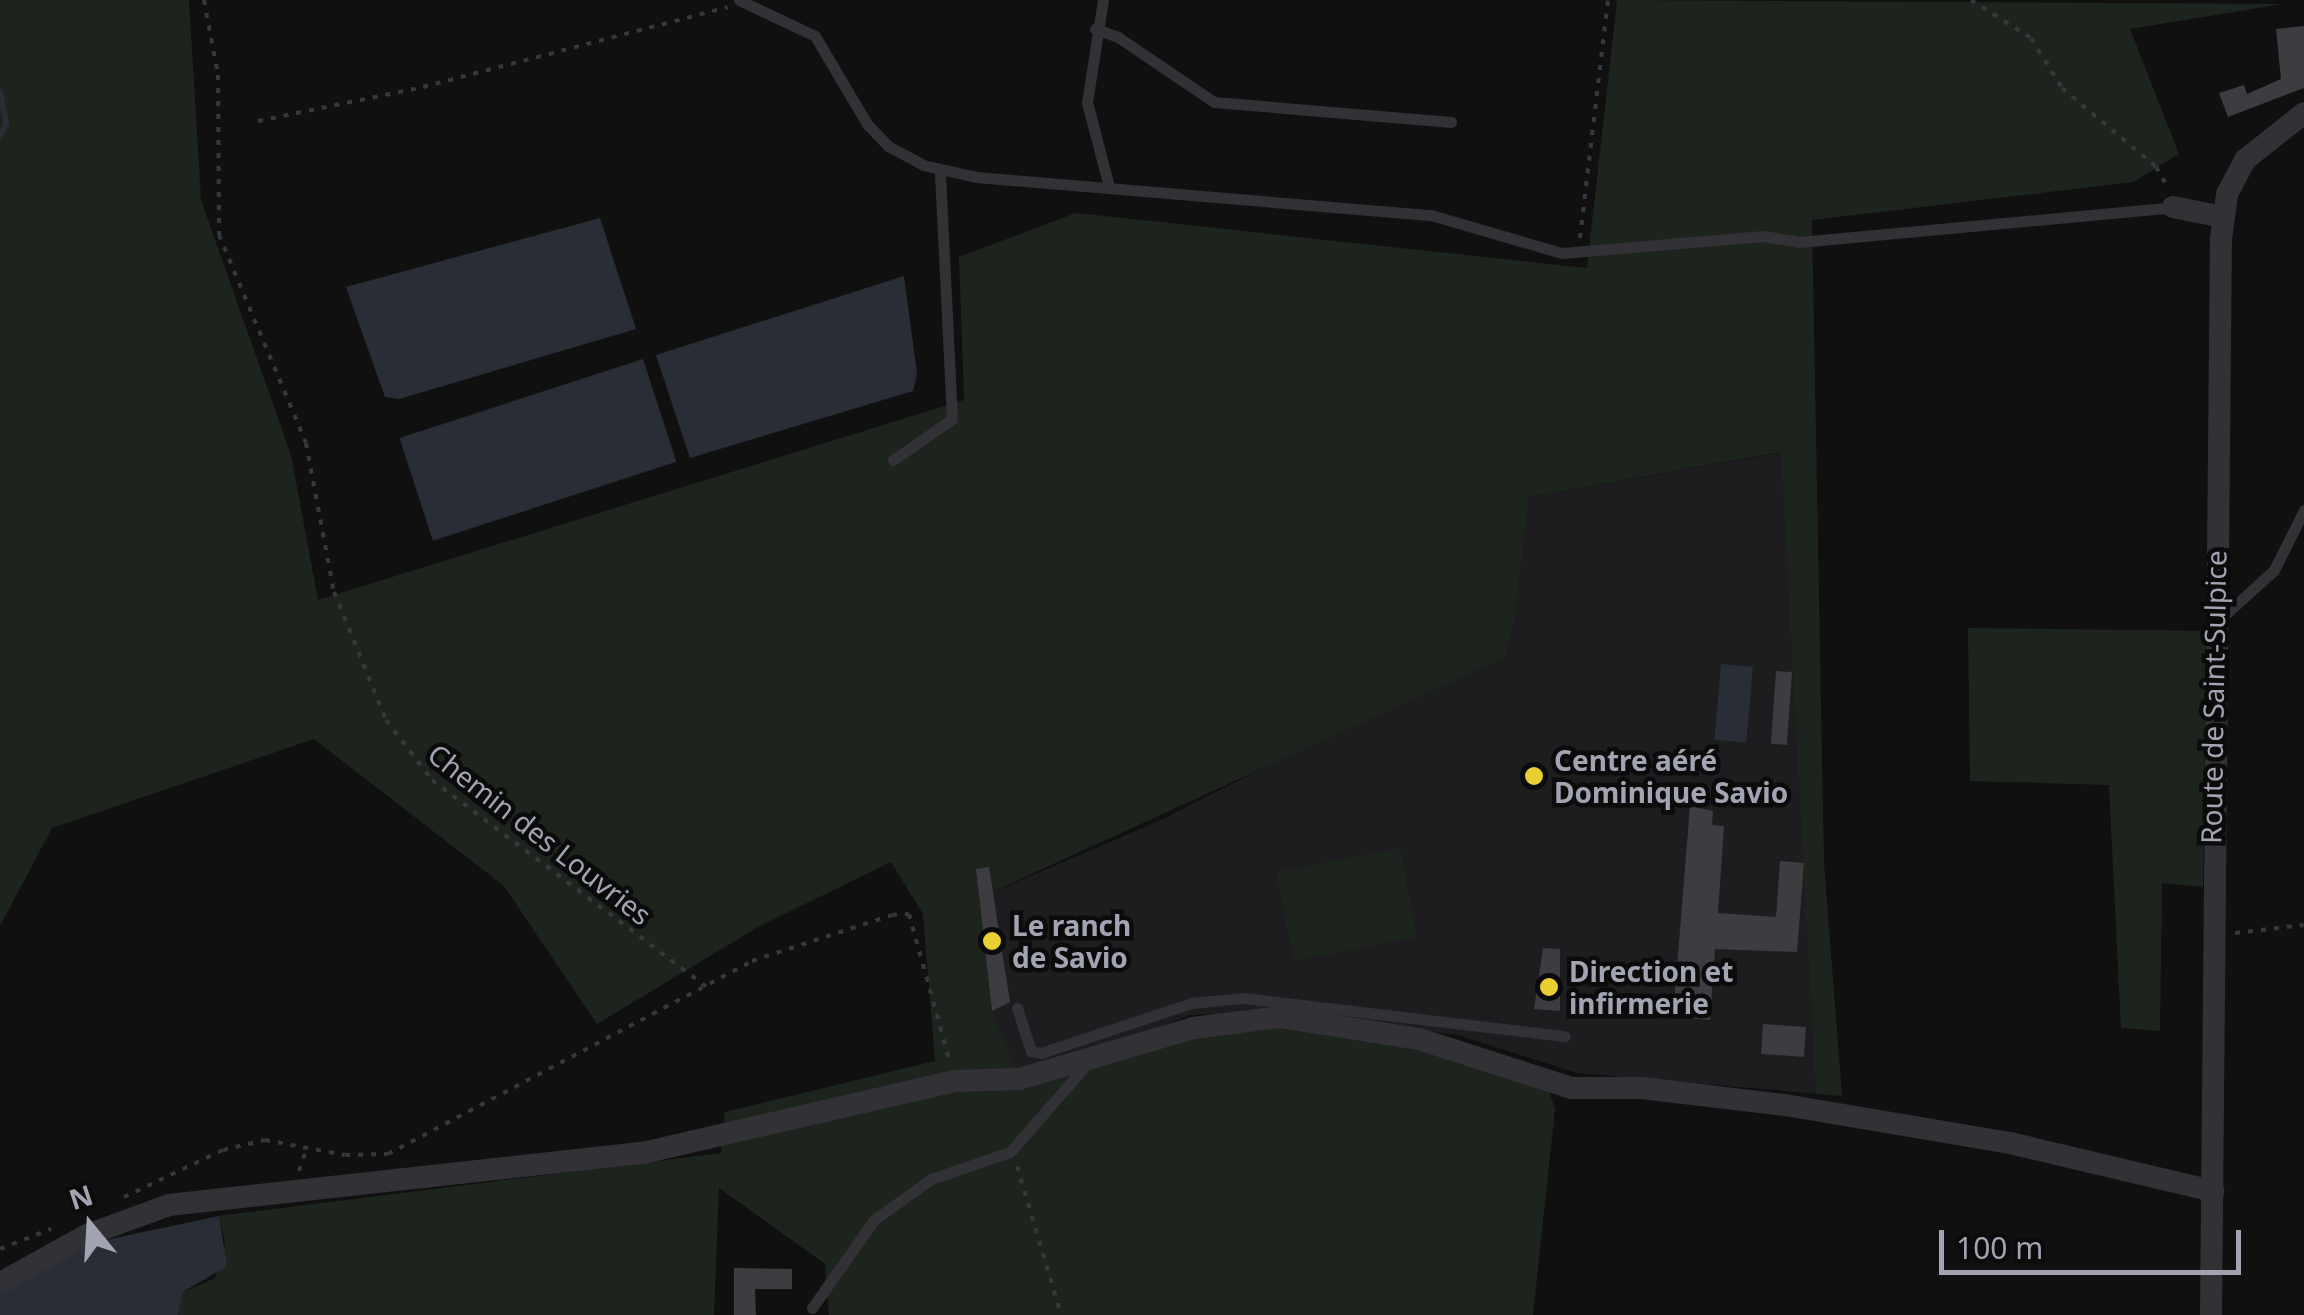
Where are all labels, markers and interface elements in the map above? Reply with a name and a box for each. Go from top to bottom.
street label: Route de Saint-Sulpice [2194,550,2232,844]
street label: Chemin des Louvries [422,737,658,931]
place label: Centre aéré Dominique Savio [1554,743,1788,809]
marker: Centre aéré Dominique Savio [1523,765,1545,787]
place label: Le ranch de Savio [1012,908,1131,974]
marker: Le ranch de Savio [981,930,1003,952]
place label: Direction et infirmerie [1569,954,1733,1020]
marker: Direction et infirmerie [1538,976,1560,998]
north arrow [40,1175,140,1275]
text: N [64,1175,97,1218]
scale bar [1944,1210,2246,1272]
text: 100 m [1956,1227,2043,1268]

